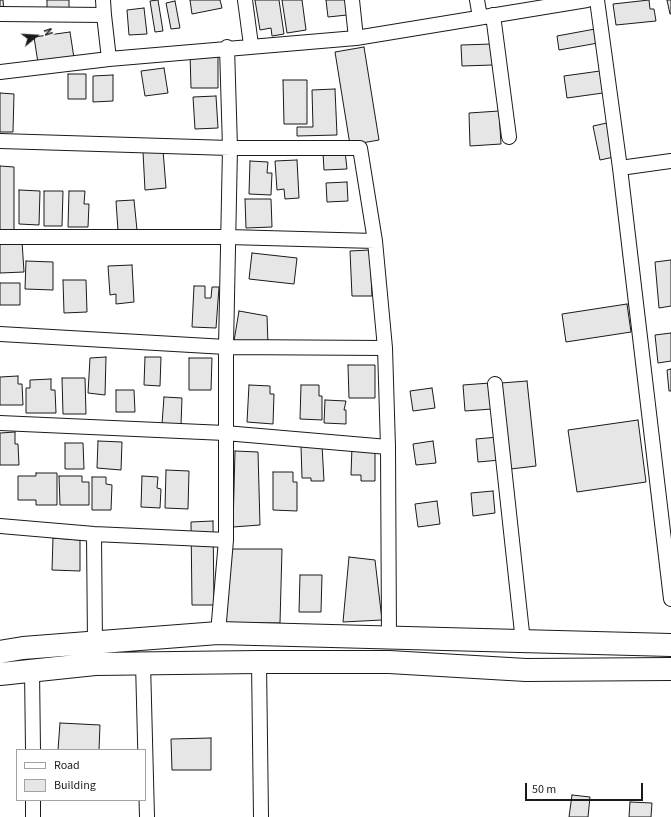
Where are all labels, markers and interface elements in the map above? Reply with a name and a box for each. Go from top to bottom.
north arrow [16,16,56,56]
text: N [40,26,56,38]
legend [16,749,146,801]
text: Road [54,757,80,774]
scale bar [527,775,645,801]
text: Building [54,777,96,794]
text: 50 m [532,781,556,798]

